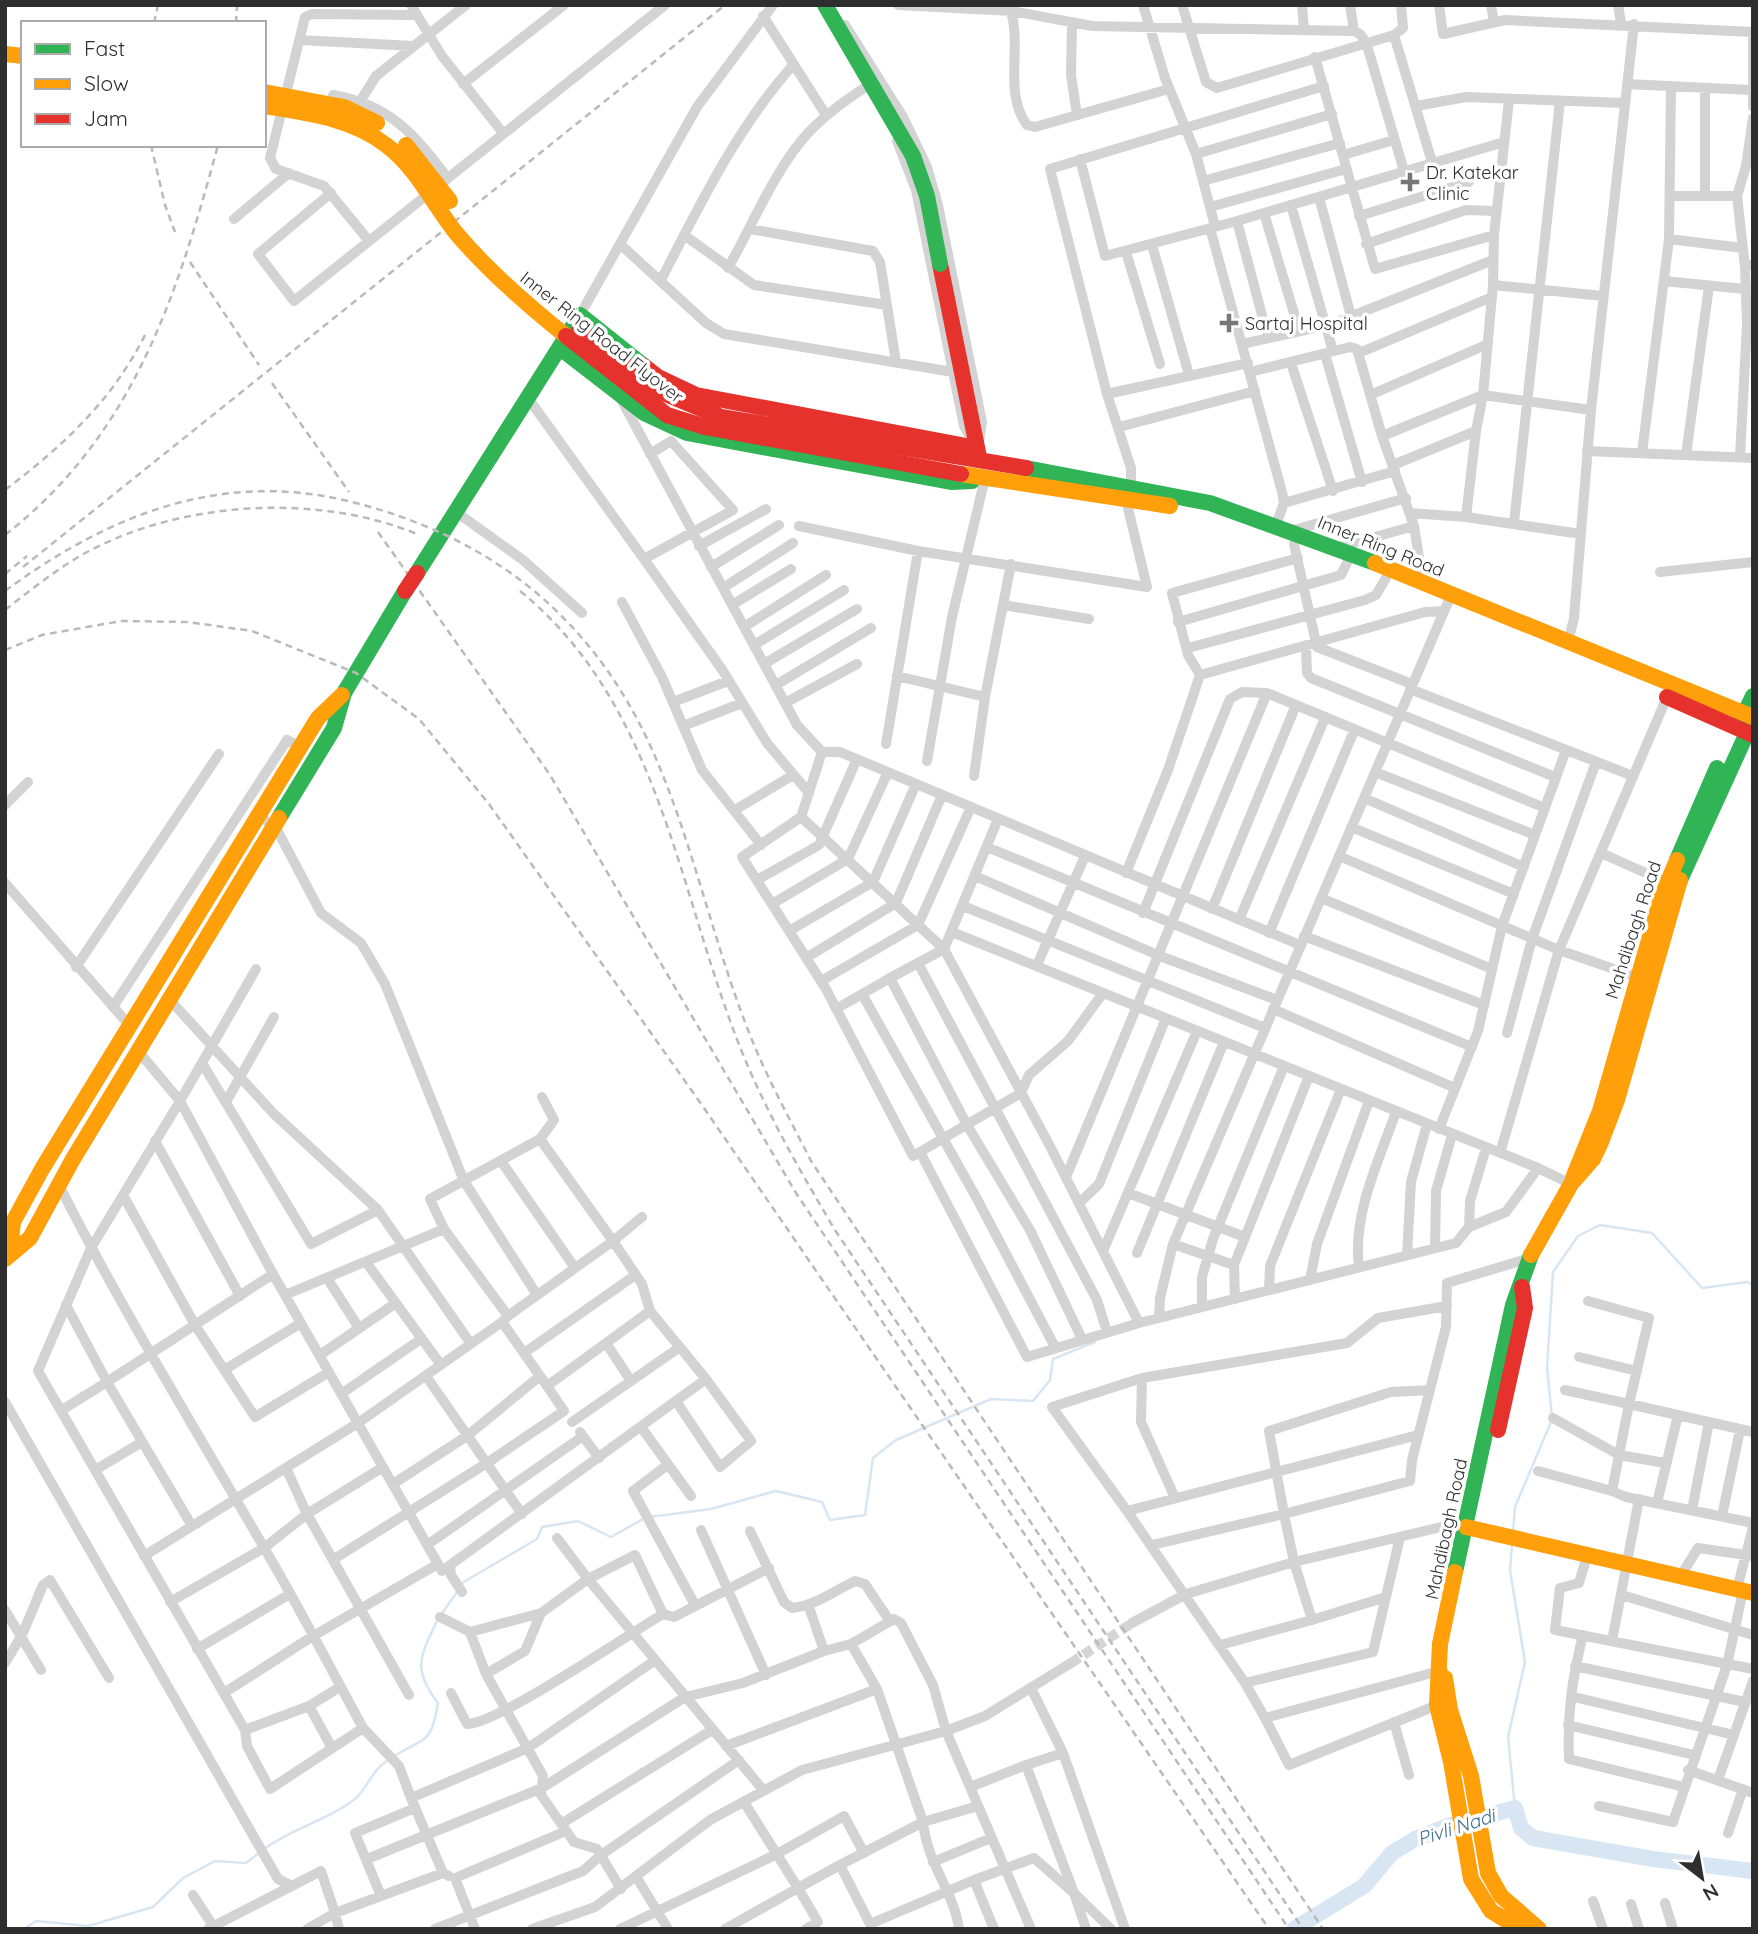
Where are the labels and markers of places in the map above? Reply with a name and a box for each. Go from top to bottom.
place label: Dr. Katekar Clinic [1426,161,1519,205]
marker: Dr. Katekar Clinic [1400,172,1420,192]
place label: Sartaj Hospital [1245,312,1368,335]
marker: Sartaj Hospital [1219,313,1239,333]

